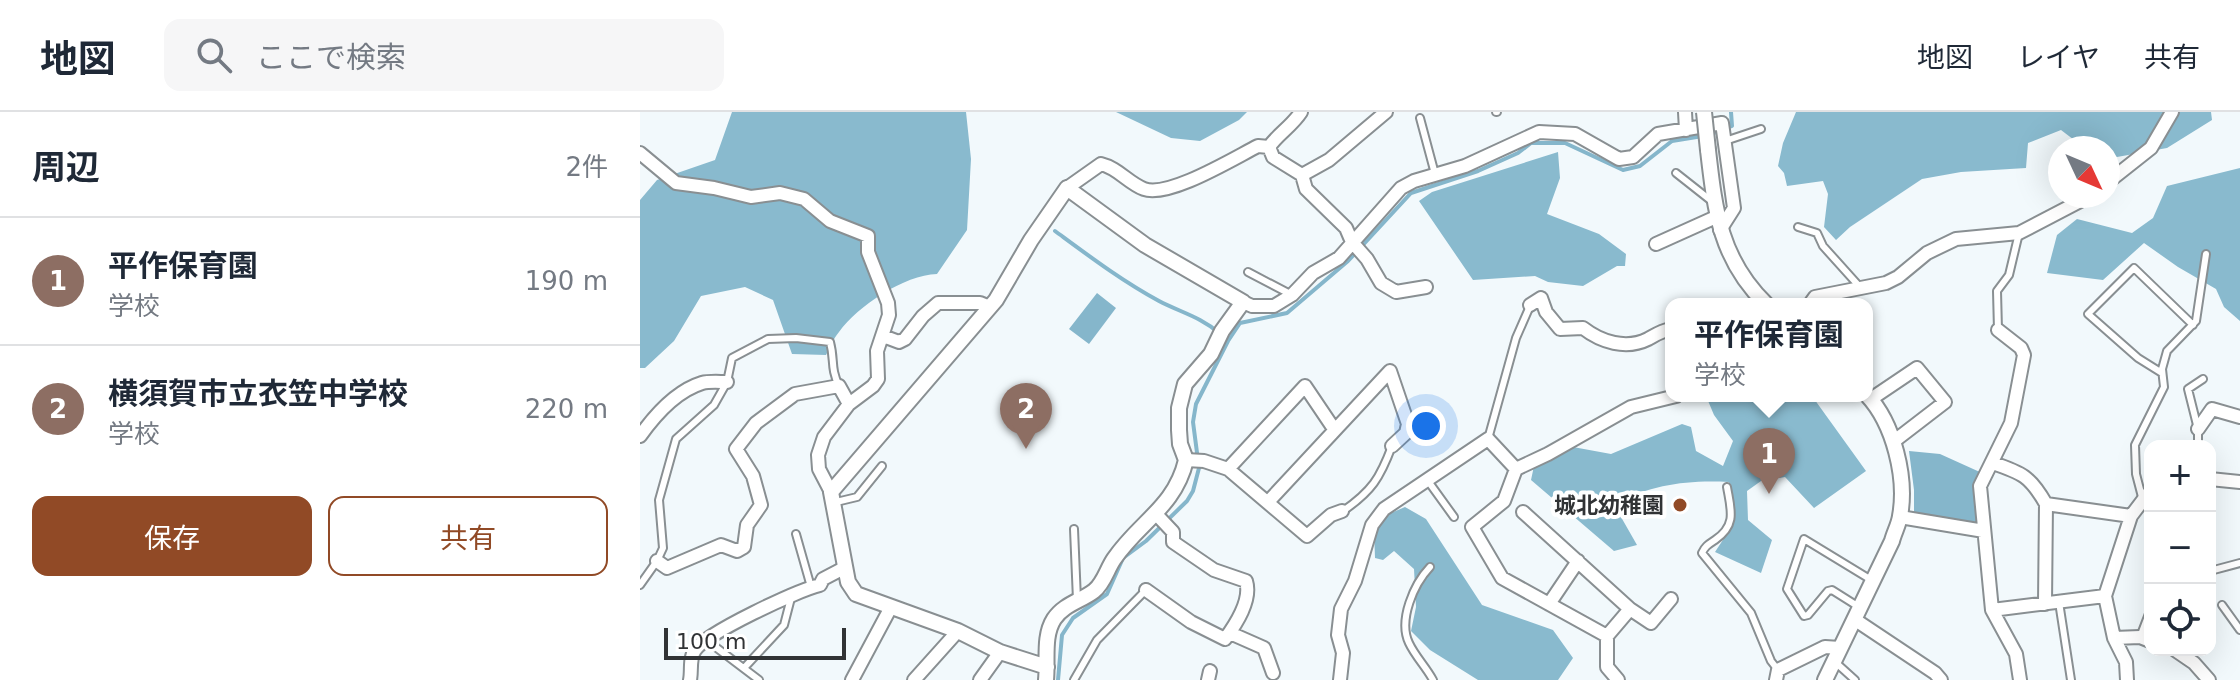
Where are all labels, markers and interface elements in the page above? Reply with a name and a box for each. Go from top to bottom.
search box [164,19,724,91]
icon: search [192,33,236,77]
text: 地図 [40,37,116,81]
text: ここで検索 [256,40,406,75]
text: 地図 [1917,41,1973,74]
text: レイヤ [2017,41,2100,74]
text: 共有 [2144,41,2200,74]
north arrow [2048,136,2120,208]
text: 周辺 [32,147,100,187]
text: 2件 [565,152,608,182]
text: 平作保育園 [108,248,258,283]
text: 1 [49,266,67,296]
text: 190 m [525,266,608,296]
text: 学校 [108,291,160,321]
popup [1665,298,1873,402]
text: 平作保育園 [1694,317,1844,352]
text: 学校 [1694,360,1746,390]
text: 横須賀市立衣笠中学校 [108,376,408,411]
pin: 2 [1000,383,1052,449]
text: 2 [49,394,67,424]
text: 220 m [525,394,608,424]
your location [1406,406,1446,446]
text: 学校 [108,419,160,449]
pin: 1 [1743,428,1795,494]
map controls [2144,440,2216,656]
button: + [2144,440,2216,512]
place label: 城北幼稚園 [1554,493,1664,518]
button: 保存 [32,496,312,576]
button: 共有 [328,496,608,576]
marker: 城北幼稚園 [1671,496,1689,514]
button: − [2144,512,2216,584]
button: locate [2144,584,2216,656]
scale bar [664,624,846,660]
text: 100 m [676,629,746,654]

